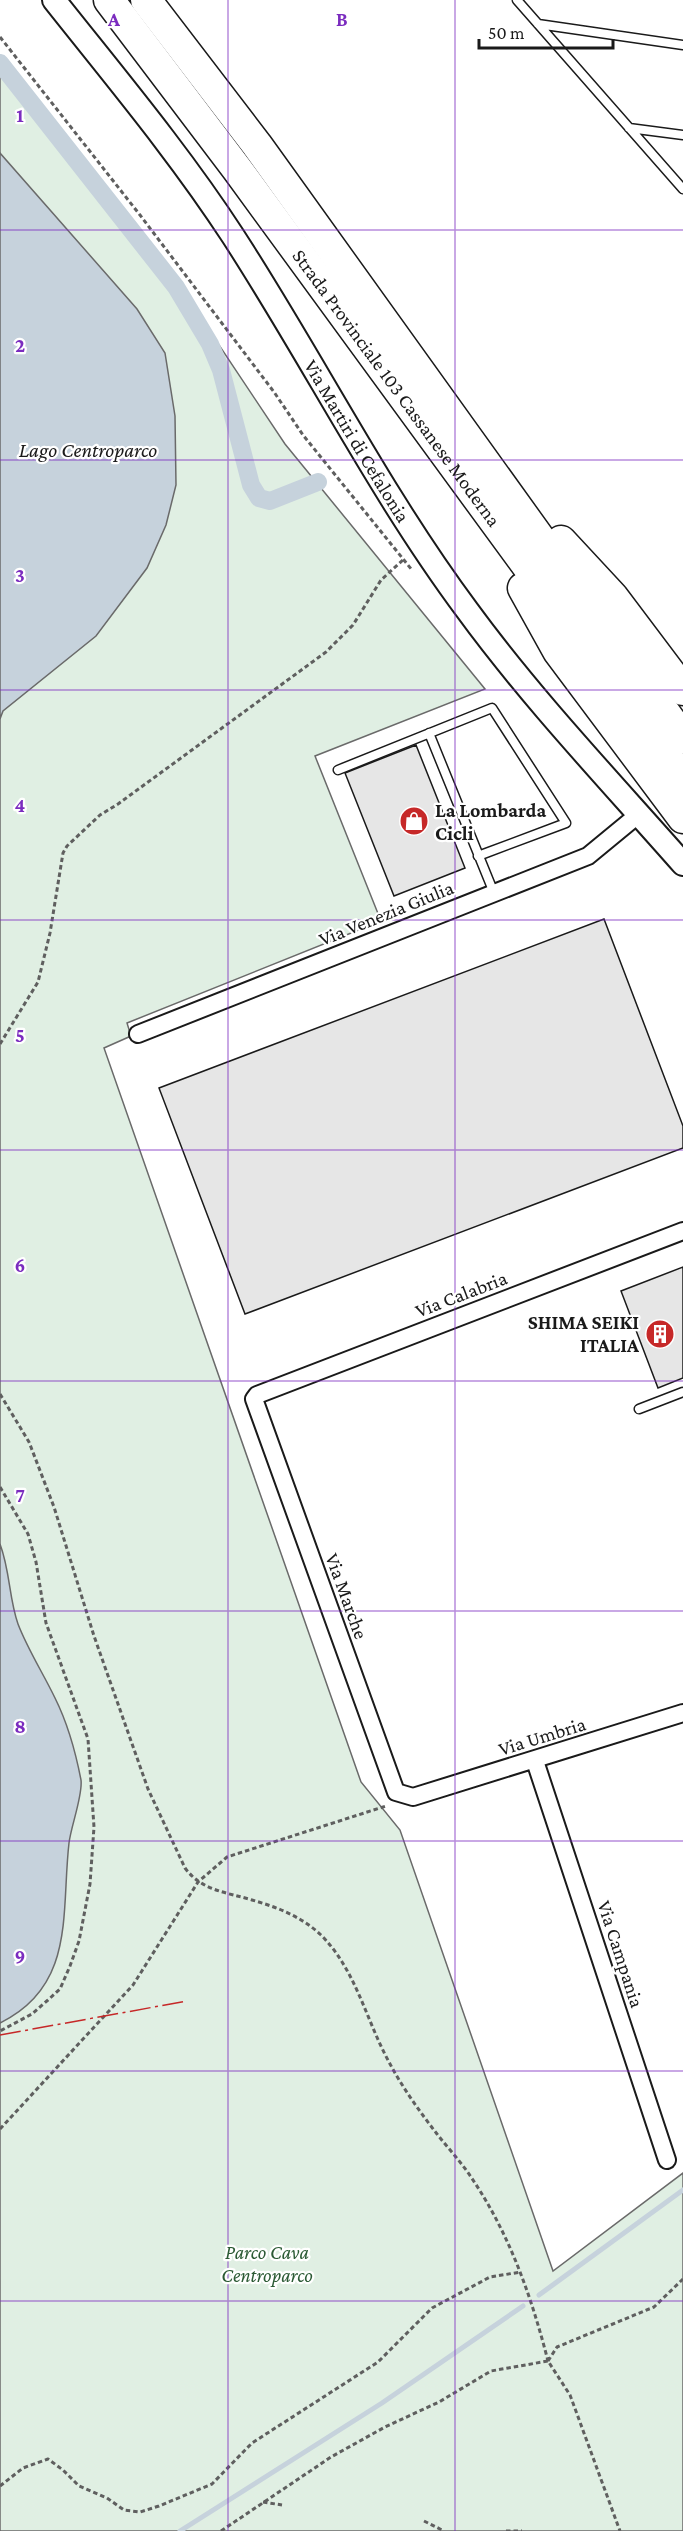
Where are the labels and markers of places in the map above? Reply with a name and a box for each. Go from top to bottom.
place label: La Lombarda Cicli [435,799,547,844]
shop icon: La Lombarda Cicli [398,805,430,837]
place label: SHIMA SEIKI ITALIA [528,1311,640,1356]
building icon: SHIMA SEIKI ITALIA [644,1318,676,1350]

